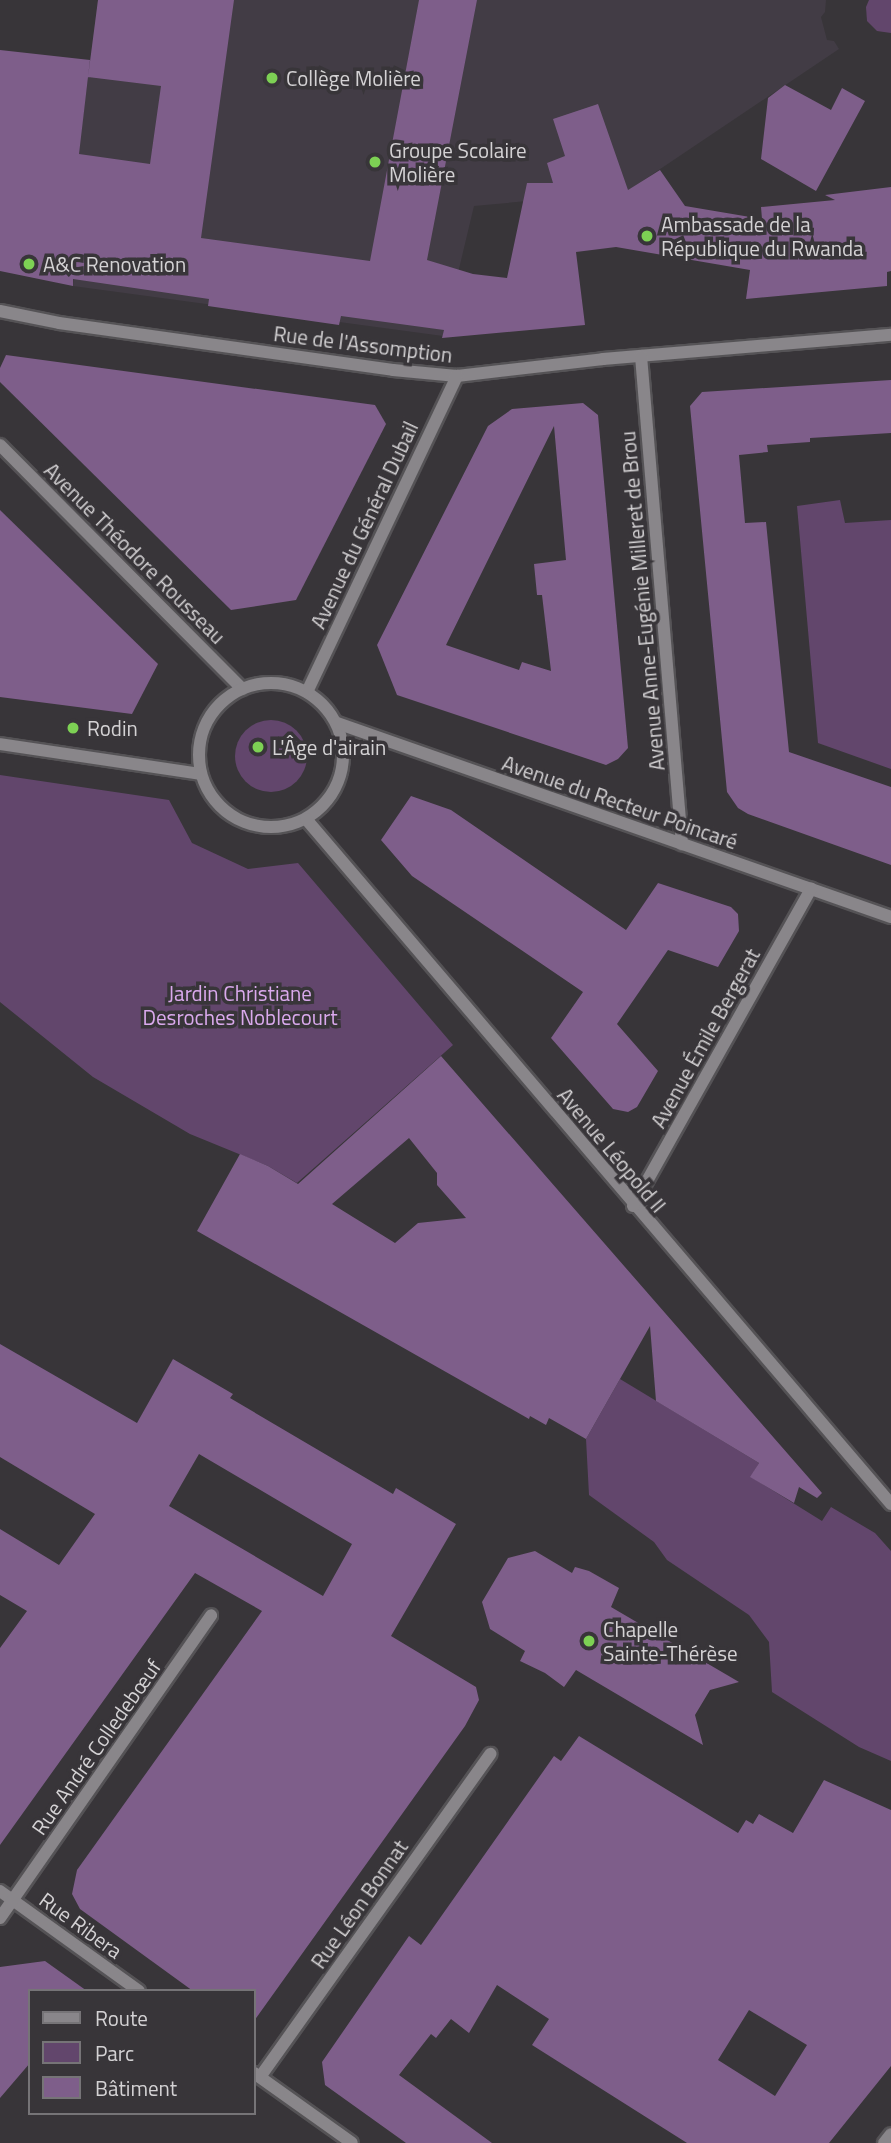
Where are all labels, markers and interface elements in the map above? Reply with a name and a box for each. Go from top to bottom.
place label: Collège Molière [286,65,421,91]
marker: Collège Molière [264,70,280,86]
place label: Groupe Scolaire Molière [389,137,527,187]
marker: Groupe Scolaire Molière [367,154,383,170]
place label: Ambassade de la République du Rwanda [661,211,864,261]
marker: Ambassade de la République du Rwanda [639,228,655,244]
place label: A&C Renovation [43,251,186,277]
marker: A&C Renovation [21,256,37,272]
street label: Rue de l'Assomption [272,321,454,367]
street label: Avenue du Général Dubail [305,417,423,633]
street label: Avenue Anne-Eugénie Milleret de Brou [615,430,669,772]
street label: Avenue Théodore Rousseau [39,457,231,649]
place label: Rodin [87,715,138,741]
marker: Rodin [65,720,81,736]
place label: L'Âge d'airain [272,734,386,760]
marker: L'Âge d'airain [250,739,266,755]
street label: Avenue du Recteur Poincaré [499,750,741,854]
street label: Avenue Émile Bergerat [645,944,765,1132]
park label: Jardin Christiane Desroches Noblecourt [142,980,338,1030]
street label: Avenue Léopold II [553,1083,671,1217]
place label: Chapelle Sainte-Thérèse [603,1616,738,1666]
marker: Chapelle Sainte-Thérèse [581,1633,597,1649]
street label: Rue André Colledebœuf [26,1655,166,1839]
street label: Rue Léon Bonnat [305,1835,413,1973]
street label: Rue Ribera [35,1887,127,1963]
legend [28,1989,256,2115]
text: Route [95,2002,148,2034]
text: Parc [95,2037,134,2069]
text: Bâtiment [95,2072,177,2104]

